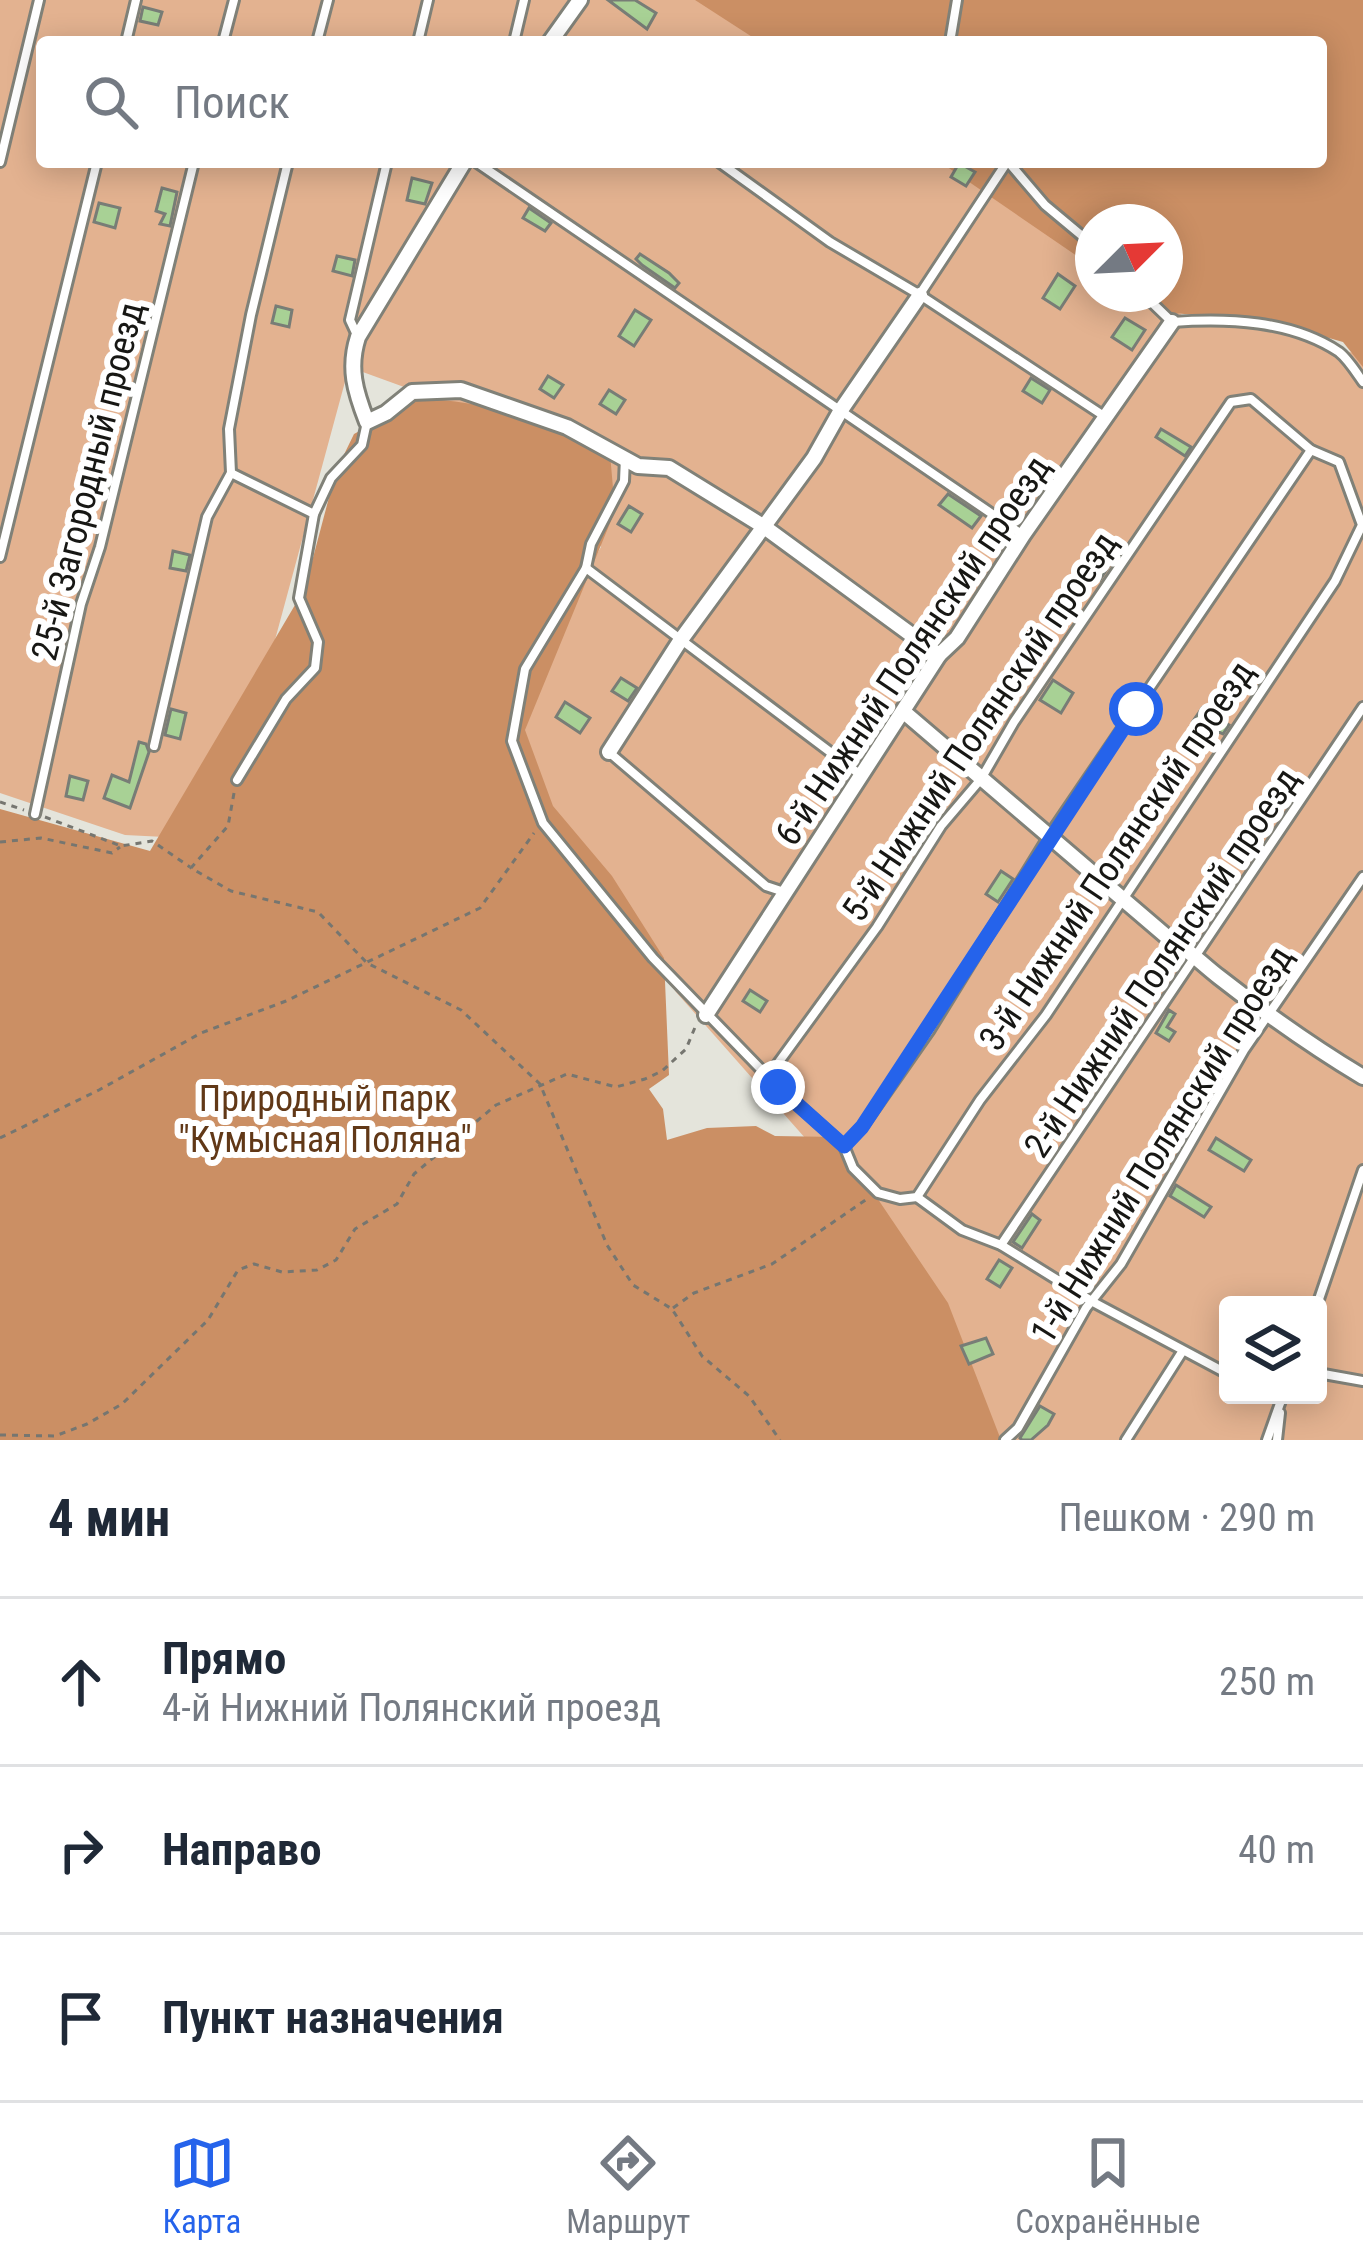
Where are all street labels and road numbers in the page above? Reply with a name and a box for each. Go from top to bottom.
street label: 25-й Загородный проезд [23,298,153,665]
street label: 6-й Нижний Полянский проезд [767,448,1059,853]
street label: 5-й Нижний Полянский проезд [834,524,1126,929]
street label: 3-й Нижний Полянский проезд [971,653,1263,1058]
street label: 2-й Нижний Полянский проезд [1016,760,1308,1165]
street label: 1-й Нижний Полянский проезд [1022,938,1302,1351]

